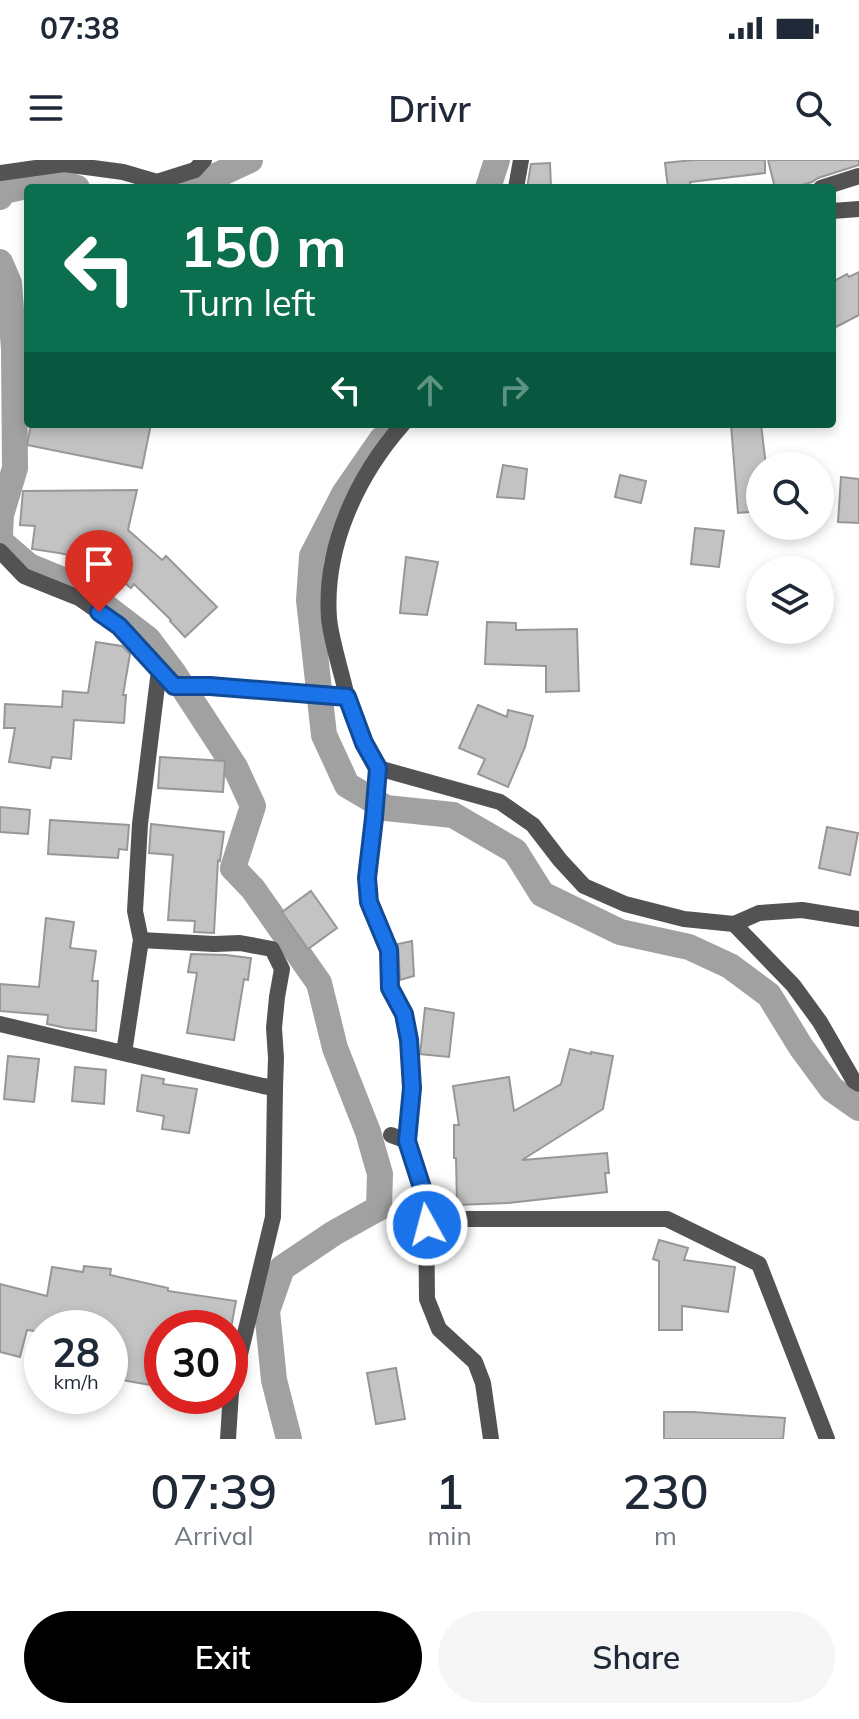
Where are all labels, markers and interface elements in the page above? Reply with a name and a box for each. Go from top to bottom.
text: 07:38 [40,9,119,47]
icon: menu [24,86,68,130]
text: Drivr [388,86,471,131]
icon: search [791,86,835,130]
text: 150 m [180,211,347,281]
icon: left [48,216,152,320]
text: Turn left [180,280,316,325]
icon: left [324,368,368,412]
icon: ahead [408,368,452,412]
icon: right [492,368,536,412]
map controls [746,452,834,644]
button: search [746,452,834,540]
pin [65,530,133,612]
icon: arrive [77,542,121,586]
button: layers [746,556,834,644]
position arrow [385,1183,469,1267]
speed limit sign: 30 [144,1310,248,1414]
text: 28 [52,1327,100,1377]
text: km/h [53,1369,99,1394]
text: 07:39 [150,1461,277,1521]
text: 1 [435,1461,464,1521]
text: 230 [622,1461,709,1521]
text: Arrival [174,1519,253,1552]
text: min [427,1519,472,1552]
text: m [654,1519,677,1552]
button: Exit [24,1611,422,1703]
button: Share [438,1611,835,1703]

